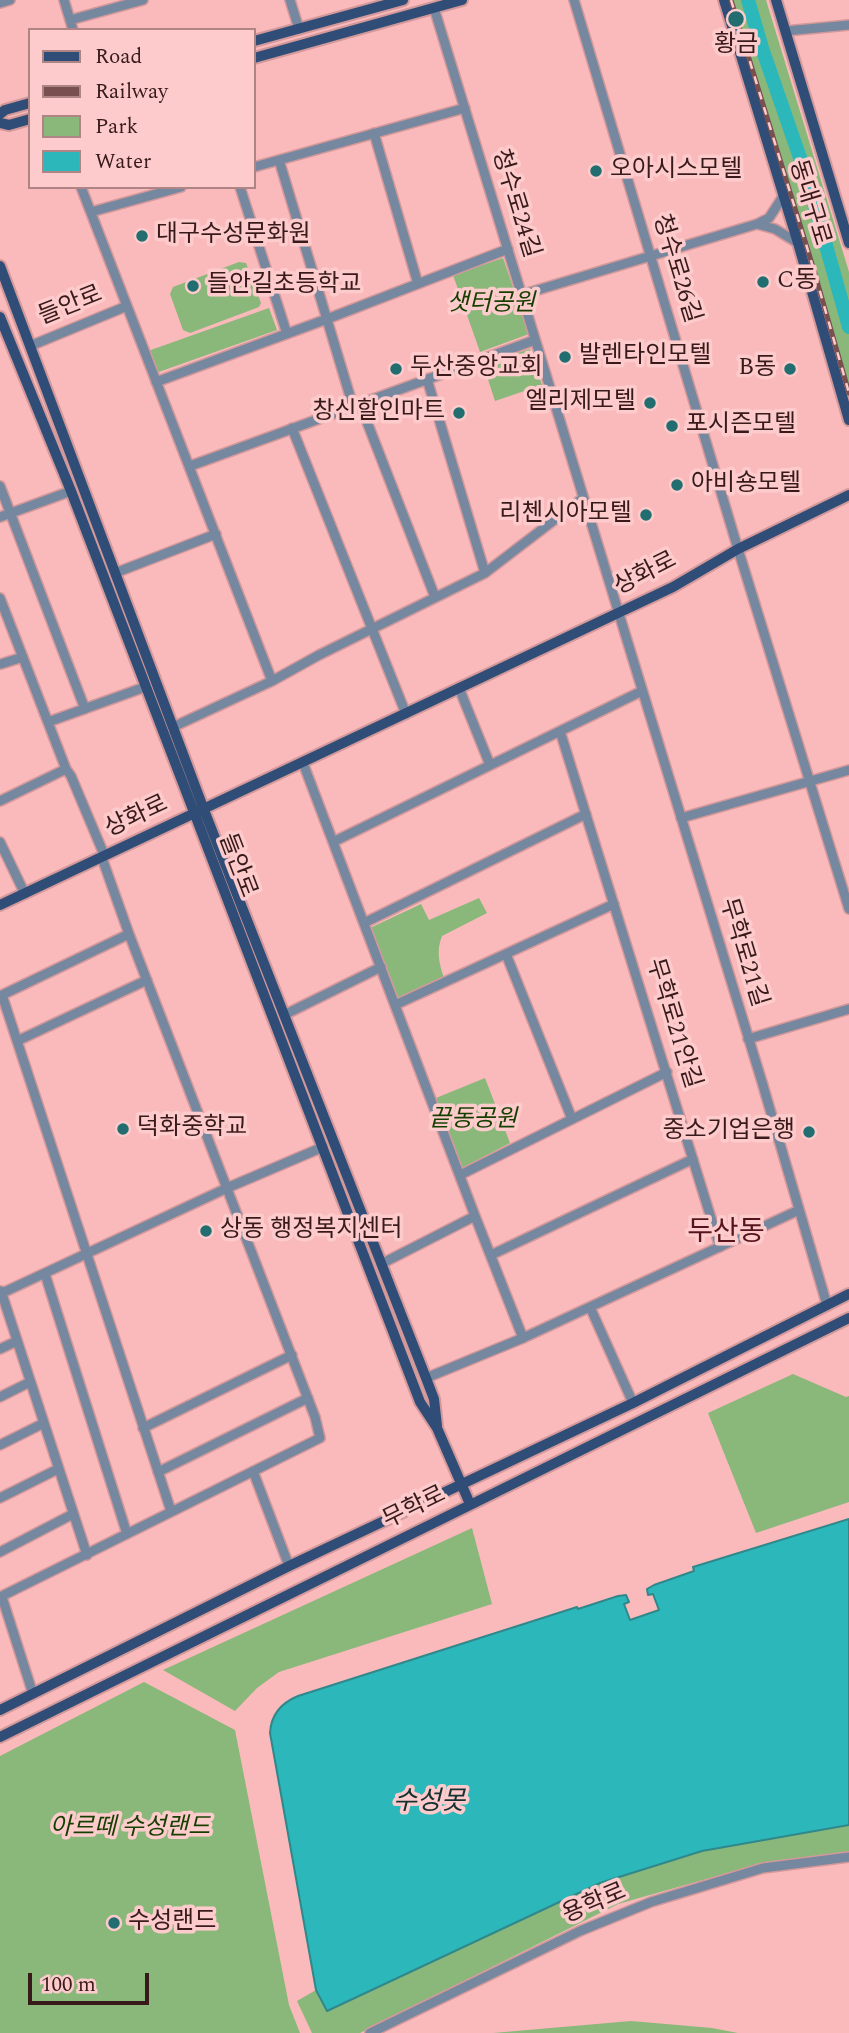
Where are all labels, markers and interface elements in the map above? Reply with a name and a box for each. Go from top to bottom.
marker: 황금 [726,9,746,29]
legend [28,28,256,189]
place label: 황금 [714,32,758,60]
text: Road [95,41,142,73]
text: Railway [95,76,168,108]
text: Park [95,111,138,143]
text: Water [95,146,151,178]
street label: 청수로24길 [484,146,544,262]
place label: 오아시스모텔 [610,157,742,185]
street label: 동대구로 [781,157,835,249]
marker: 오아시스모텔 [588,163,604,179]
street label: 청수로26길 [645,211,705,327]
place label: 대구수성문화원 [156,222,311,250]
marker: 대구수성문화원 [134,228,150,244]
place label: C동 [777,268,817,296]
place label: 들안길초등학교 [207,272,362,300]
marker: C동 [755,274,771,290]
marker: 들안길초등학교 [185,278,201,294]
street label: 들안로 [35,281,107,333]
park label: 샛터공원 [447,291,535,319]
place label: 발렌타인모텔 [579,343,711,371]
marker: 발렌타인모텔 [557,349,573,365]
place label: 두산중앙교회 [410,355,542,383]
place label: B동 [738,355,776,383]
marker: 두산중앙교회 [388,361,404,377]
marker: B동 [782,361,798,377]
place label: 엘리제모텔 [526,389,636,417]
marker: 엘리제모텔 [642,395,658,411]
place label: 창신할인마트 [313,399,445,427]
marker: 창신할인마트 [451,405,467,421]
place label: 포시즌모텔 [686,412,796,440]
marker: 포시즌모텔 [664,418,680,434]
place label: 아비숑모텔 [691,471,801,499]
marker: 아비숑모텔 [669,477,685,493]
place label: 리첸시아모텔 [500,501,632,529]
marker: 리첸시아모텔 [638,507,654,523]
street label: 상화로 [610,547,682,603]
street label: 상화로 [101,791,173,845]
street label: 들안로 [211,830,261,902]
street label: 무학로21길 [712,895,772,1011]
street label: 무학로21안길 [639,956,705,1092]
park label: 끝동공원 [429,1107,517,1135]
place label: 덕화중학교 [137,1115,247,1143]
place label: 중소기업은행 [663,1118,795,1146]
marker: 덕화중학교 [115,1121,131,1137]
marker: 중소기업은행 [801,1124,817,1140]
place label: 상동 행정복지센터 [220,1217,403,1245]
district label: 두산동 [687,1218,765,1252]
marker: 상동 행정복지센터 [198,1223,214,1239]
street label: 무학로 [379,1482,451,1536]
water label: 수성못 [393,1788,465,1820]
park label: 아르떼 수성랜드 [50,1815,210,1843]
street label: 용학로 [559,1879,631,1931]
place label: 수성랜드 [128,1909,216,1937]
marker: 수성랜드 [106,1915,122,1931]
scale bar [32,1960,152,2004]
text: 100 m [41,1969,96,2001]

